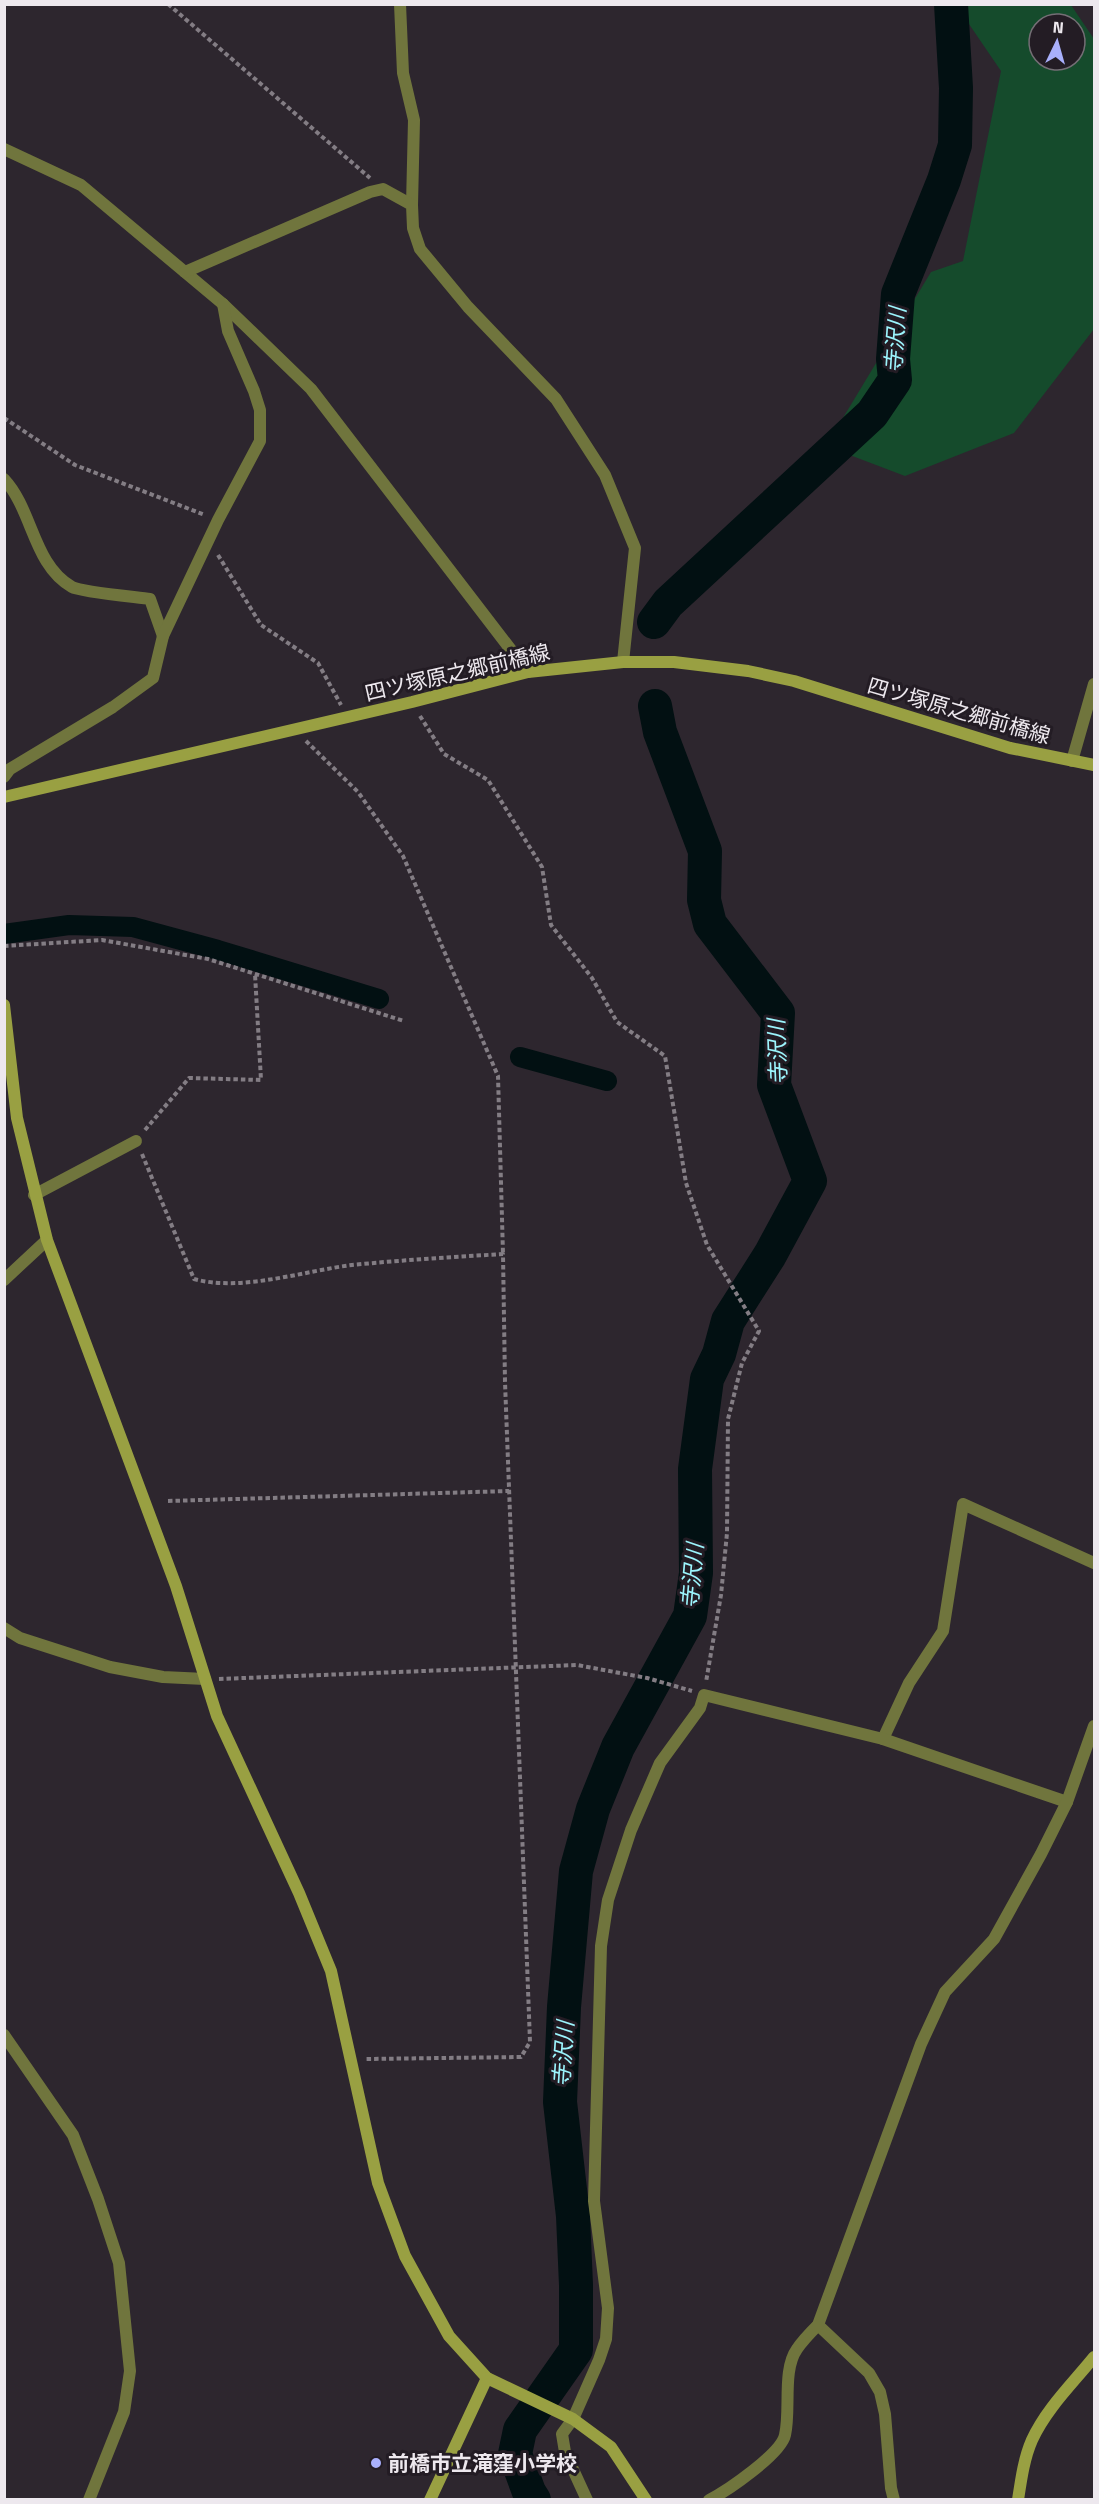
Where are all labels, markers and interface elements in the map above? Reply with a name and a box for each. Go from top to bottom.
north arrow [1027,12,1087,72]
text: N [1052,15,1065,39]
water label: 寺沢川 [876,304,914,374]
street label: 四ツ塚原之郷前橋線 [361,635,553,709]
street label: 四ツ塚原之郷前橋線 [864,669,1054,751]
water label: 寺沢川 [759,1016,795,1086]
water label: 寺沢川 [672,1540,712,1610]
water label: 寺沢川 [544,2018,582,2088]
place label: 前橋市立滝窪小学校 [388,2447,577,2479]
marker: 前橋市立滝窪小学校 [369,2456,383,2470]

